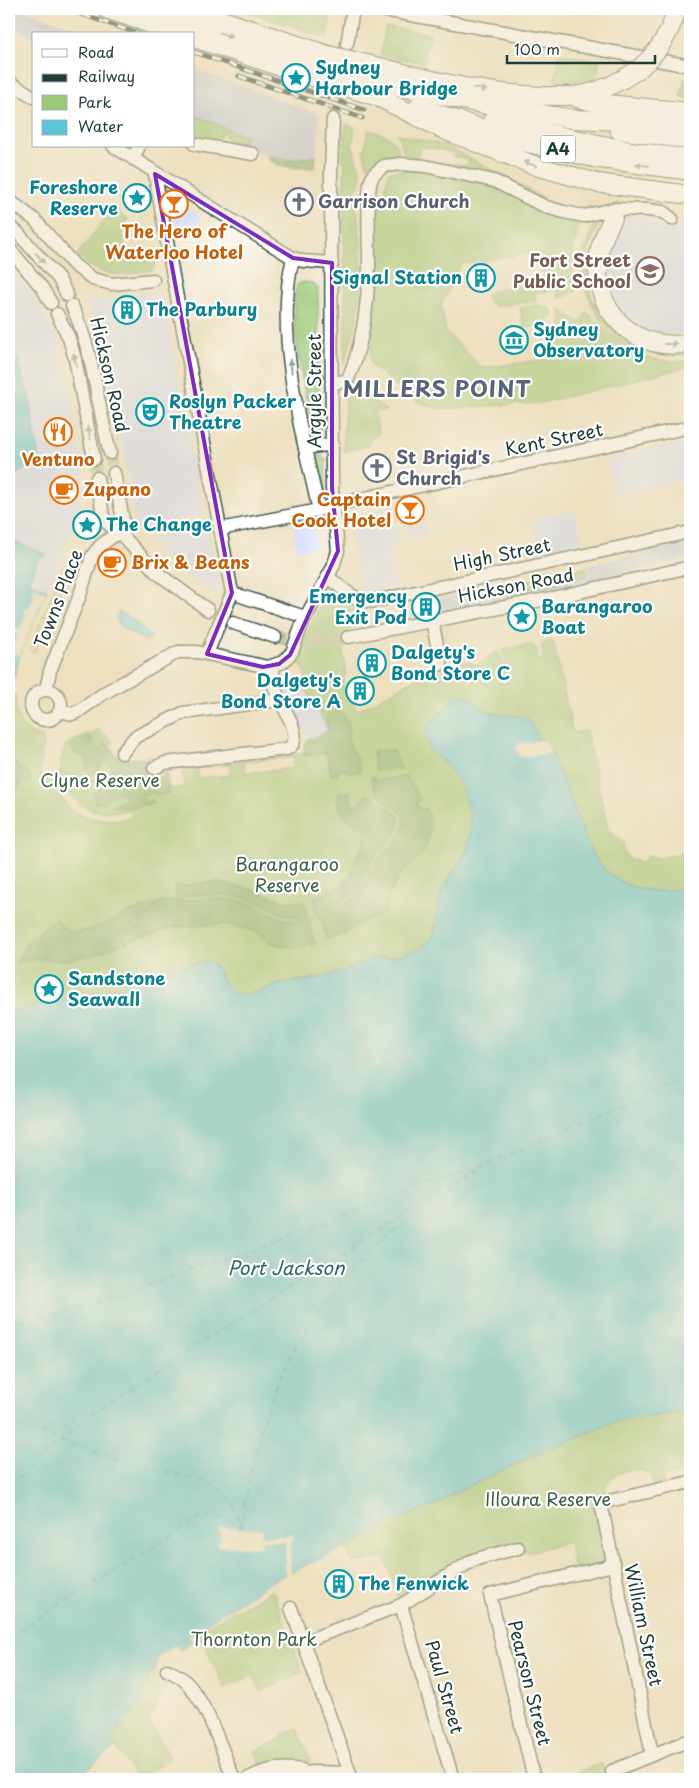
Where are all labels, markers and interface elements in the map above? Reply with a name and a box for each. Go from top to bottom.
legend [32,32,195,148]
one-way arrow [219,32,234,40]
scale bar [507,32,654,64]
text: 100 m [514,37,560,60]
text: Road [78,40,114,63]
place label: Sydney Harbour Bridge [315,53,458,101]
place icon: Sydney Harbour Bridge [281,63,311,93]
text: Railway [78,64,135,87]
one-way arrow [472,85,488,93]
text: Park [78,90,112,113]
text: Water [78,114,123,137]
road number: A4 [540,136,576,162]
one-way arrow [522,159,537,167]
one-way arrow [634,161,650,169]
place label: Foreshore Reserve [29,173,118,221]
place icon: Foreshore Reserve [122,183,152,213]
church icon: Garrison Church [284,187,314,217]
place label: Garrison Church [318,187,469,214]
bar icon: The Hero of Waterloo Hotel [159,189,189,219]
place label: The Hero of Waterloo Hotel [105,217,243,265]
place label: Fort Street Public School [513,246,631,294]
one-way arrow [34,252,46,264]
school or university icon: Fort Street Public School [635,256,665,286]
place label: Signal Station [332,263,462,290]
building icon: Signal Station [466,263,496,293]
building icon: The Parbury [112,295,142,325]
place label: The Parbury [146,295,257,322]
street label: Hickson Road [84,314,137,435]
place label: Sydney Observatory [533,315,644,363]
museum icon: Sydney Observatory [499,325,529,355]
street label: Argyle Street [300,334,327,448]
one-way arrow [664,340,680,348]
one-way arrow [71,352,79,367]
one-way arrow [286,358,294,374]
district label: MILLERS POINT [343,371,531,404]
place label: Roslyn Packer Theatre [169,387,297,435]
theatre icon: Roslyn Packer Theatre [135,397,165,427]
street label: Kent Street [502,415,605,462]
restaurant icon: Ventuno [43,417,73,447]
one-way arrow [85,425,93,441]
place label: St Brigid's Church [396,443,491,491]
place label: Ventuno [21,445,95,472]
church icon: St Brigid's Church [362,453,392,483]
cafe icon: Zupano [49,475,79,505]
place label: Zupano [83,475,151,502]
place label: Captain Cook Hotel [292,485,391,533]
bar icon: Captain Cook Hotel [395,495,425,525]
place icon: The Change [72,510,102,540]
place label: The Change [106,510,212,537]
street label: High Street [451,530,553,577]
street label: Towns Place [26,545,89,652]
cafe icon: Brix & Beans [97,548,127,578]
place label: Brix & Beans [131,548,250,575]
street label: Hickson Road [455,560,576,609]
place label: Emergency Exit Pod [309,582,407,630]
building icon: Emergency Exit Pod [411,592,441,622]
place label: Barangaroo Boat [541,592,653,640]
place icon: Barangaroo Boat [507,602,537,632]
place label: Dalgety's Bond Store C [391,638,510,686]
building icon: Dalgety's Bond Store C [357,648,387,678]
place label: Dalgety's Bond Store A [221,666,341,714]
building icon: Dalgety's Bond Store A [345,676,375,706]
park label: Clyne Reserve [40,766,160,793]
park label: Barangaroo Reserve [235,850,339,898]
place label: Sandstone Seawall [68,964,165,1012]
place icon: Sandstone Seawall [34,974,64,1004]
water label: Port Jackson [228,1253,346,1281]
park label: Illoura Reserve [485,1485,611,1512]
street label: William Street [618,1561,671,1688]
building icon: The Fenwick [324,1569,354,1599]
place label: The Fenwick [358,1569,469,1596]
street label: Pearson Street [502,1617,559,1748]
park label: Thornton Park [191,1625,317,1652]
street label: Paul Street [419,1637,472,1736]

